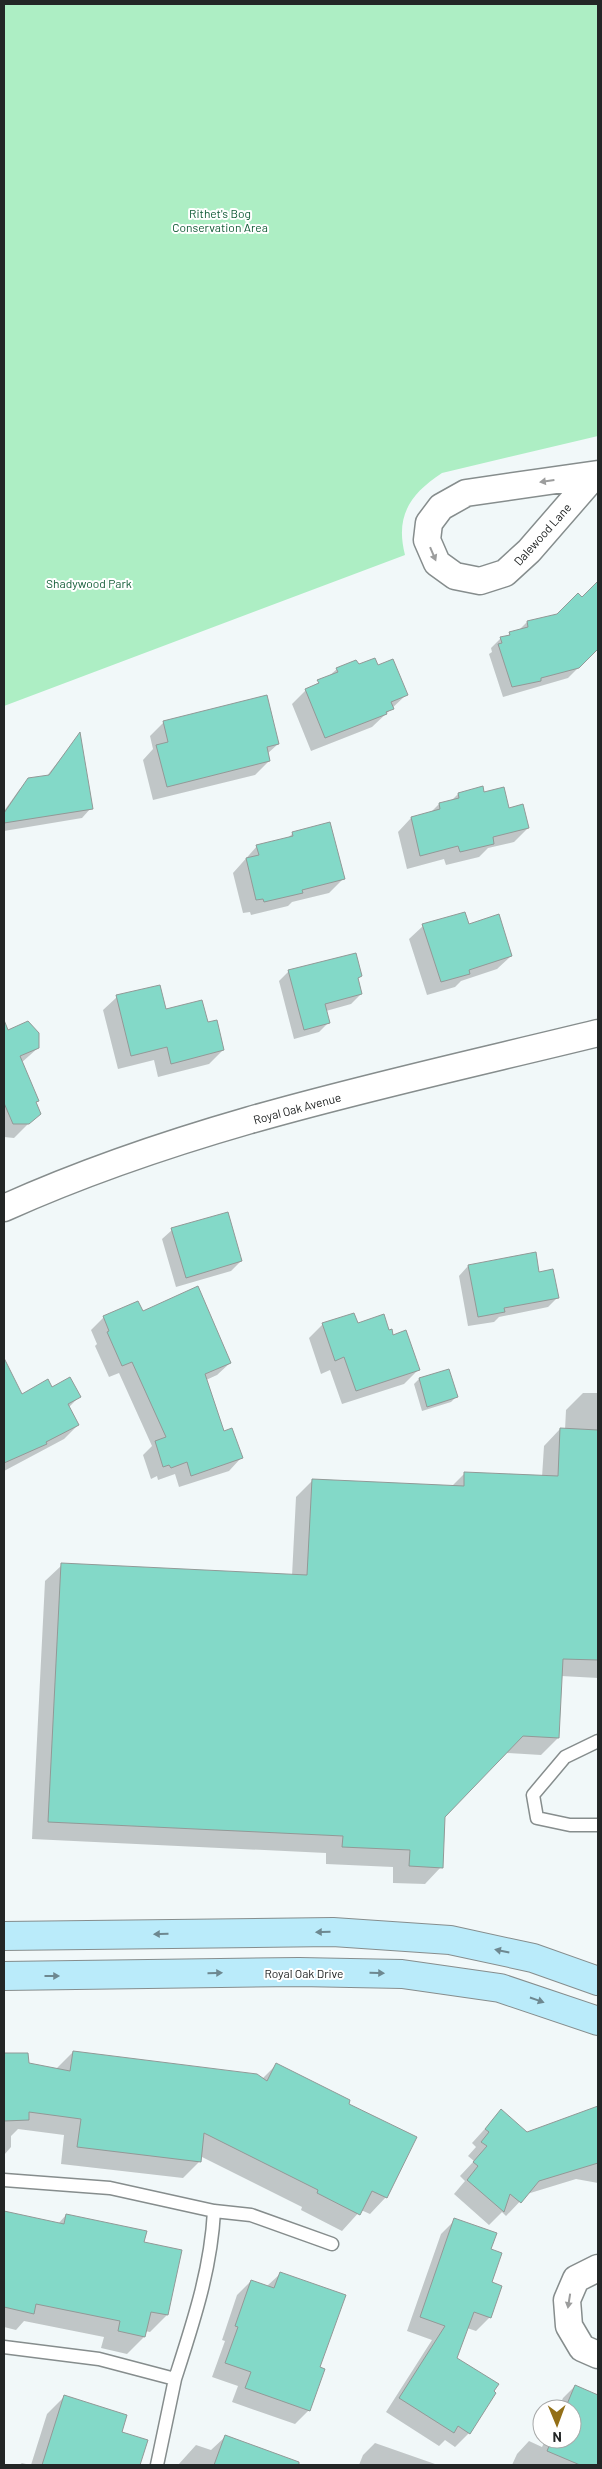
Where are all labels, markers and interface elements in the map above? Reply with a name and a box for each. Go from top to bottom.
park label: Rithet's Bog Conservation Area [172,206,268,234]
one-way arrow [538,478,554,486]
street label: Dalewood Lane [510,500,574,568]
one-way arrow [430,547,438,561]
park label: Shadywood Park [46,576,132,590]
street label: Royal Oak Avenue [252,1090,342,1126]
one-way arrow [315,1928,331,1936]
one-way arrow [152,1930,168,1938]
one-way arrow [494,1947,509,1955]
street label: Royal Oak Drive [265,1966,343,1980]
one-way arrow [207,1969,223,1977]
one-way arrow [370,1969,386,1977]
one-way arrow [45,1972,61,1980]
one-way arrow [530,1997,545,2005]
one-way arrow [565,2293,573,2309]
north arrow [532,2399,582,2449]
text: N [552,2429,562,2446]

